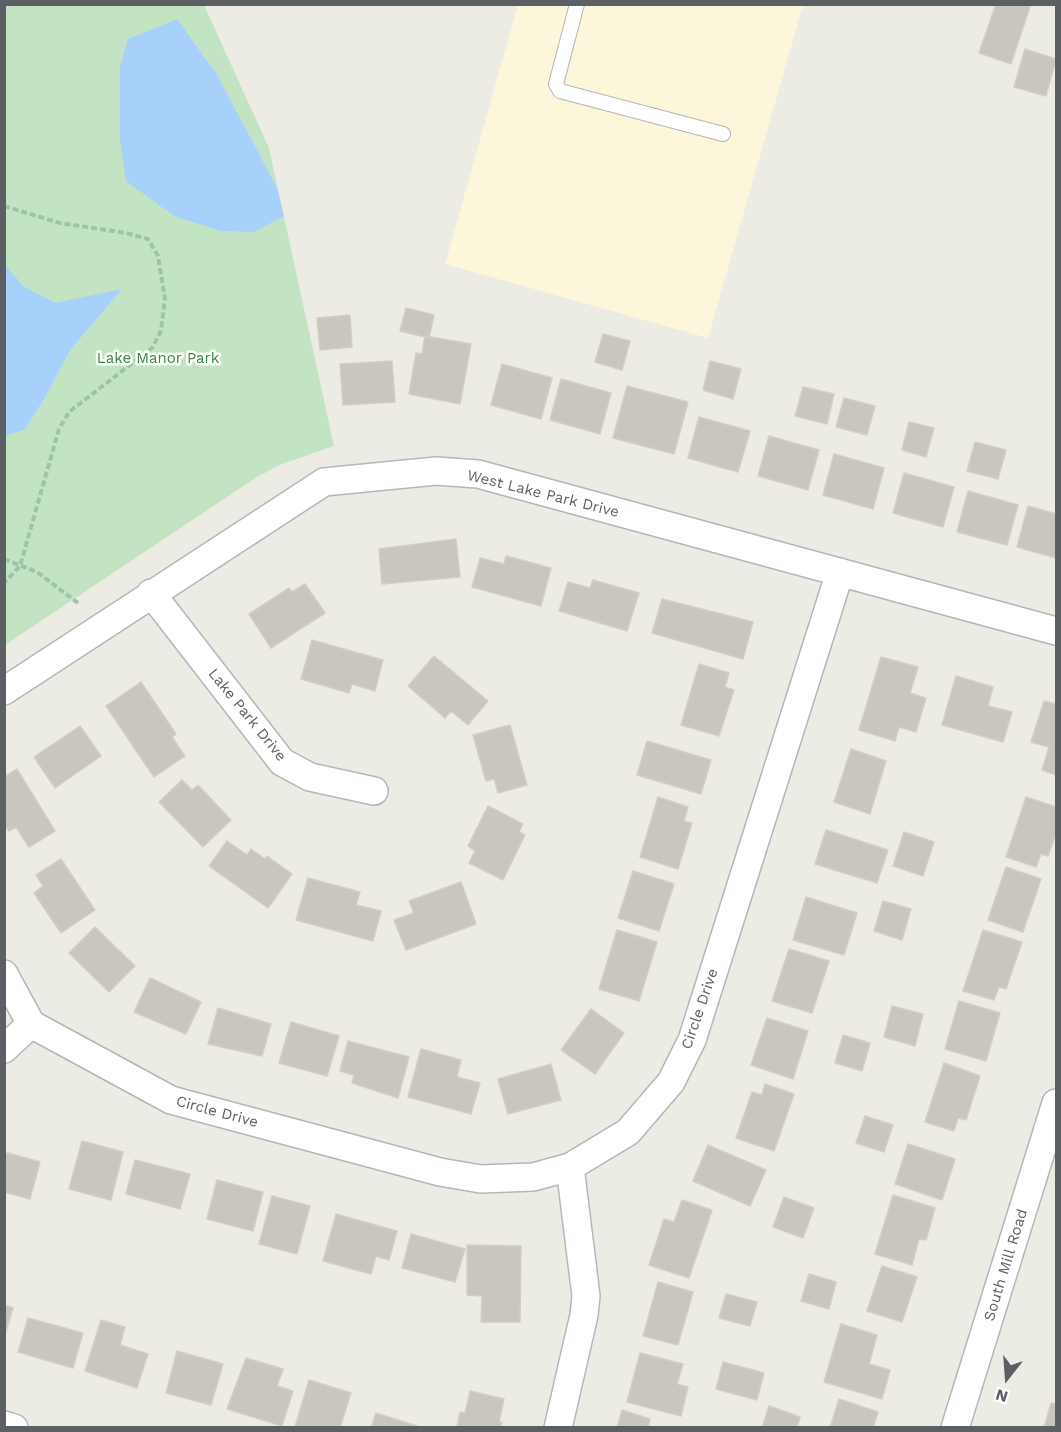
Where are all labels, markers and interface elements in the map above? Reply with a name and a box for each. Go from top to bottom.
park label: Lake Manor Park [97,350,219,368]
street label: West Lake Park Drive [465,466,621,522]
street label: Lake Park Drive [204,665,290,765]
street label: Circle Drive [678,966,722,1052]
street label: Circle Drive [174,1092,260,1132]
street label: South Mill Road [980,1207,1032,1323]
north arrow [977,1348,1037,1408]
text: N [993,1385,1010,1407]

